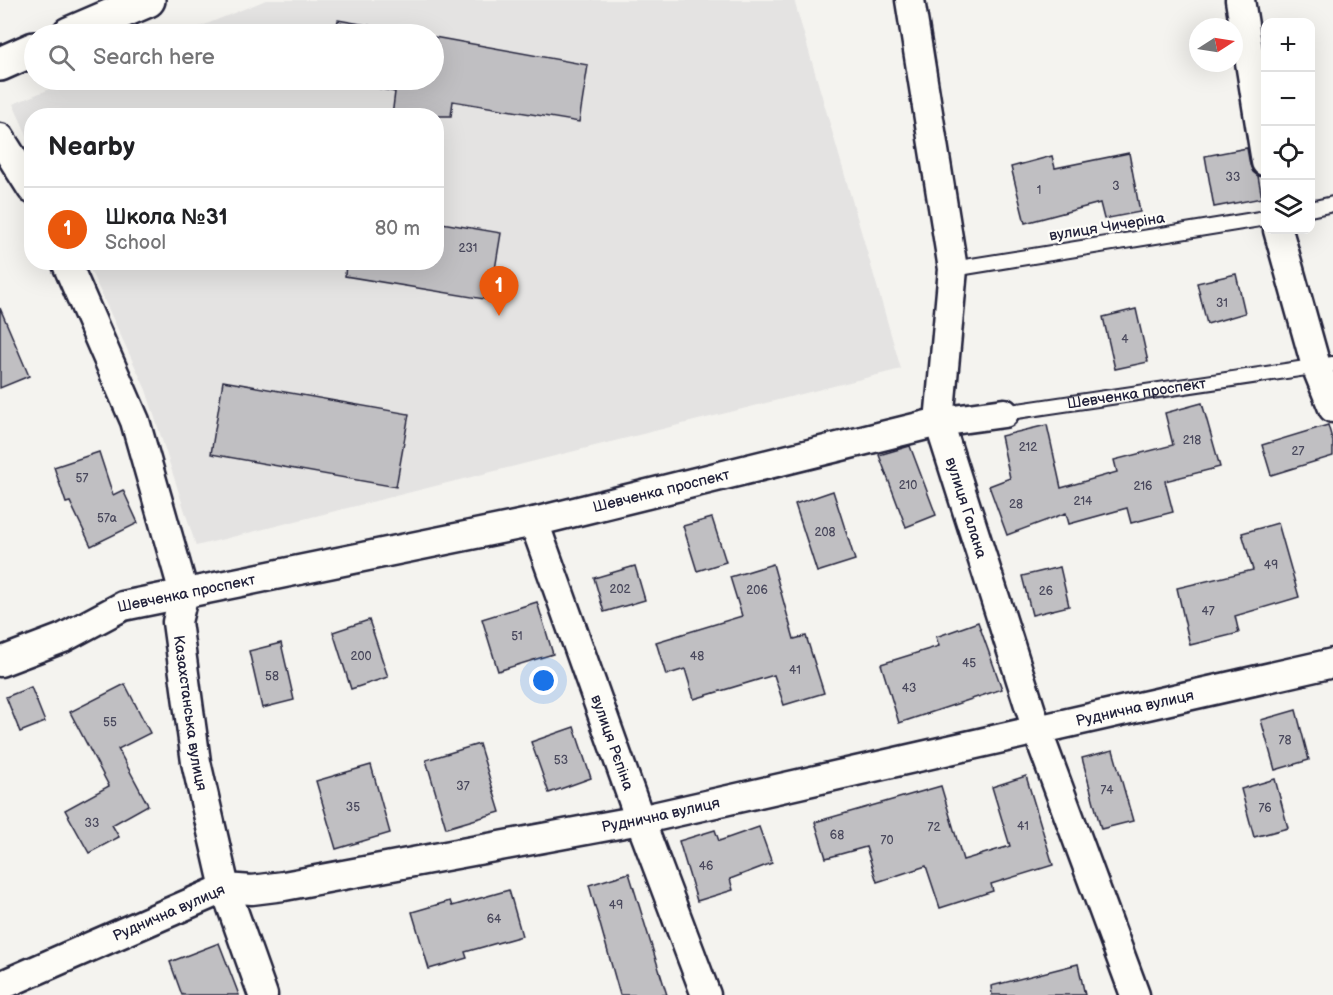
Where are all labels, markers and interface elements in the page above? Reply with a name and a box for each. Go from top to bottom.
north arrow [1189,18,1243,72]
map controls [1261,18,1315,234]
button: + [1261,18,1315,72]
search box [24,24,444,90]
icon: search [45,41,78,74]
text: Search here [93,44,215,71]
button: − [1261,72,1315,126]
button: locate [1261,126,1315,180]
text: Nearby [48,132,135,163]
house number: 33 [1226,170,1240,185]
house number: 3 [1112,179,1120,194]
button: layers [1261,180,1315,234]
house number: 1 [1037,183,1041,198]
text: Школа №31 [105,204,228,231]
street label: вулиця Чичеріна [1048,208,1166,246]
text: 1 [63,217,72,241]
text: 80 m [375,217,420,241]
text: School [105,231,166,255]
house number: 231 [459,241,477,256]
pin: 1 [480,266,518,316]
house number: 31 [1216,296,1228,311]
house number: 4 [1121,332,1129,347]
street label: Шевченка проспект [1066,374,1207,413]
house number: 218 [1183,433,1201,448]
house number: 212 [1019,440,1037,455]
house number: 27 [1292,444,1305,459]
street label: вулиця Галана [941,455,991,561]
street label: Шевченка проспект [591,465,732,517]
house number: 57 [76,471,88,486]
house number: 210 [899,478,917,493]
house number: 216 [1134,479,1152,494]
house number: 214 [1074,494,1093,509]
house number: 28 [1009,497,1023,512]
house number: 57а [97,511,117,526]
house number: 208 [814,525,836,540]
house number: 49 [1264,558,1278,573]
street label: Шевченка проспект [116,570,257,616]
house number: 202 [609,582,631,597]
house number: 206 [746,583,768,598]
house number: 26 [1039,584,1053,599]
house number: 47 [1201,604,1215,619]
house number: 51 [511,629,523,644]
street label: Казахстанська вулиця [169,634,212,793]
house number: 200 [350,649,372,664]
house number: 48 [690,649,704,664]
house number: 45 [962,656,976,671]
house number: 41 [789,663,801,678]
your location [529,666,558,695]
house number: 58 [265,669,279,684]
house number: 43 [902,681,916,696]
street label: Руднична вулиця [1074,685,1196,731]
street label: вулиця Рєпіна [587,692,638,793]
house number: 55 [103,715,117,730]
house number: 78 [1279,733,1291,748]
house number: 53 [554,753,568,768]
house number: 37 [456,779,470,794]
house number: 74 [1100,783,1114,798]
street label: Руднична вулиця [600,793,722,836]
house number: 35 [346,800,360,815]
house number: 76 [1258,801,1272,816]
house number: 33 [85,816,99,831]
house number: 41 [1017,819,1029,834]
house number: 72 [928,820,940,835]
house number: 68 [830,828,844,843]
house number: 70 [881,833,893,848]
house number: 46 [699,859,713,874]
street label: Руднична вулиця [110,880,228,945]
house number: 49 [609,898,623,913]
house number: 64 [487,912,502,927]

